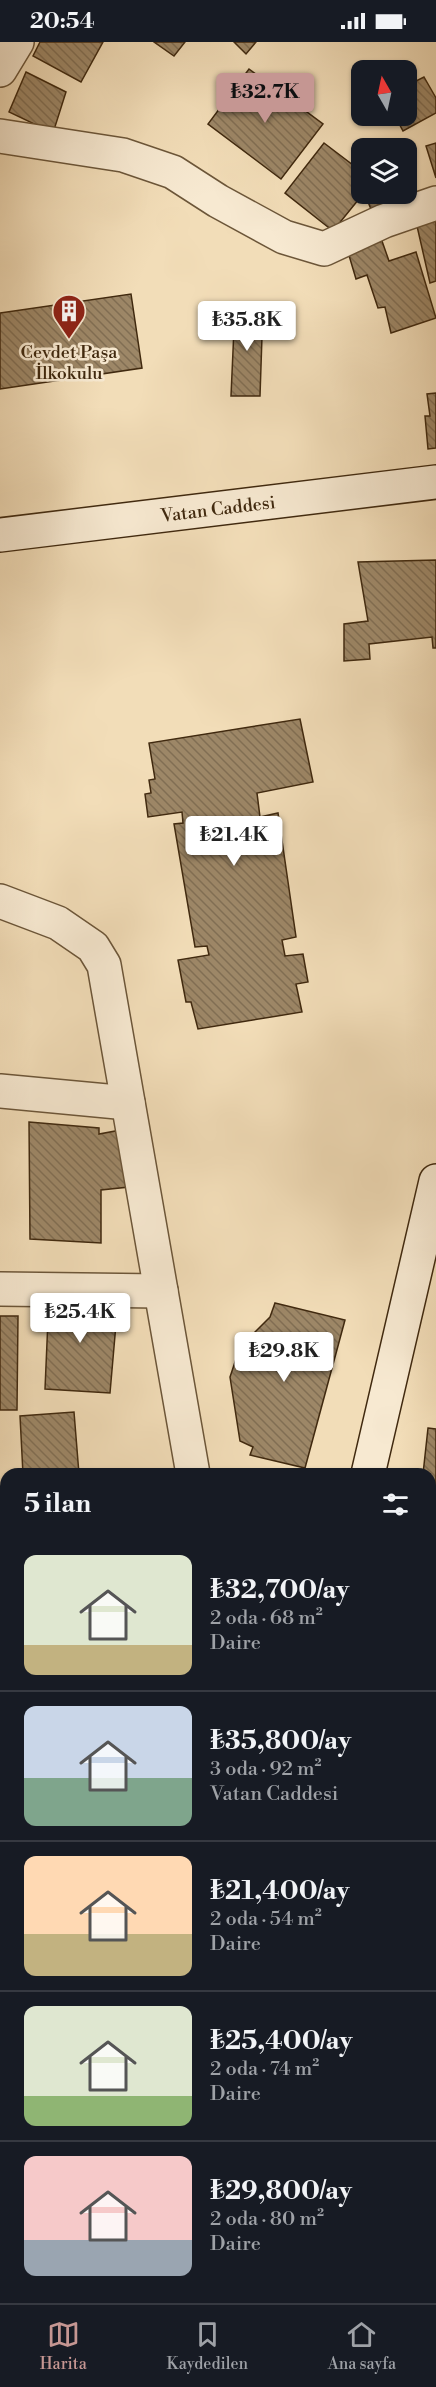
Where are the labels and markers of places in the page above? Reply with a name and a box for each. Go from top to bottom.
pin: ₺32.7K [216,73,314,124]
building icon: Cevdet Paşa İlkokulu [51,293,87,340]
pin: ₺35.8K [198,301,296,352]
place label: Cevdet Paşa İlkokulu [21,341,118,385]
pin: ₺21.4K [185,816,283,867]
pin: ₺25.4K [31,1293,129,1344]
pin: ₺29.8K [235,1332,333,1383]

